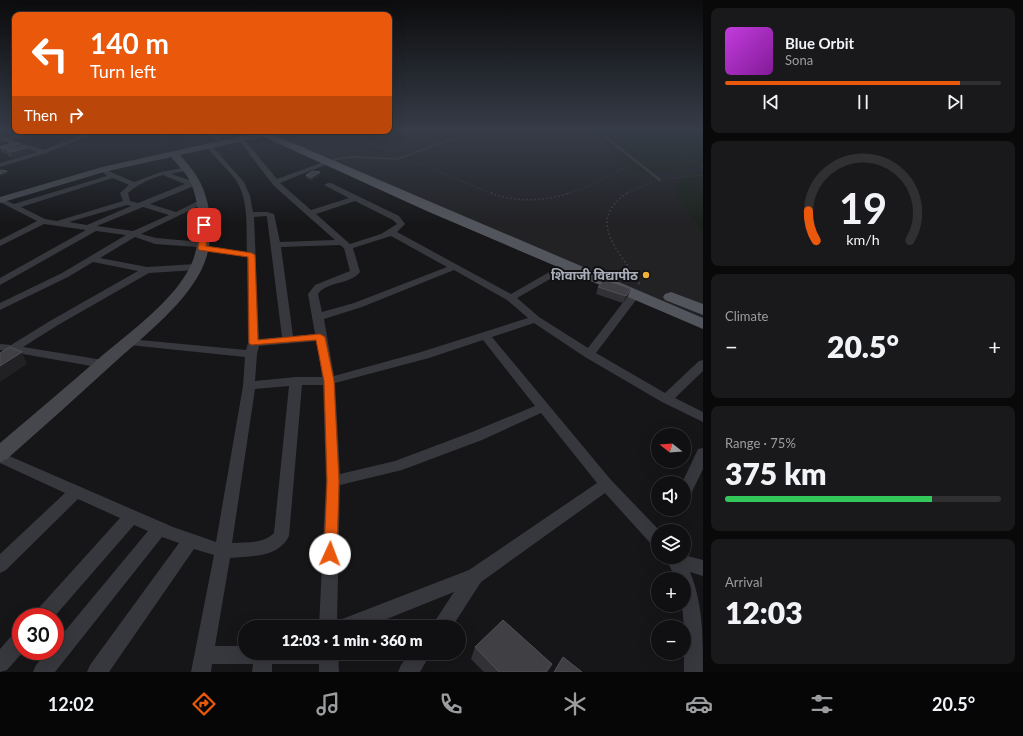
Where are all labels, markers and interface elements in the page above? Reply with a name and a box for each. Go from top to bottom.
text: 140 m [90,26,169,60]
icon: left [24,28,76,80]
text: Blue Orbit [785,34,854,52]
text: Sona [785,52,813,68]
text: Turn left [90,60,156,82]
icon: previous [760,91,782,113]
icon: pause [852,91,874,113]
icon: next [944,91,966,113]
icon: right [65,104,87,126]
text: Then [24,106,57,124]
text: 19 [839,183,887,233]
pin [187,208,221,242]
icon: arrive [193,214,215,236]
text: km/h [846,231,880,248]
place label: शिवाजी विद्यापीठ [551,267,639,283]
marker: शिवाजी विद्यापीठ [641,270,651,280]
text: Climate [725,308,768,324]
text: 20.5° [827,328,899,364]
text: − [725,333,738,360]
text: + [988,333,1001,360]
north arrow [651,428,691,468]
map controls [651,428,691,660]
text: Range · 75% [725,435,796,451]
text: 375 km [725,455,826,491]
button: sound [651,476,691,516]
button: layers [651,524,691,564]
position arrow [309,533,351,575]
button: + [651,572,691,612]
text: Arrival [725,574,762,590]
text: 12:03 [725,594,803,630]
speed limit sign: 30 [12,608,64,660]
button: − [651,620,691,660]
text: 12:03 · 1 min · 360 m [281,631,423,649]
icon: directions [190,690,218,718]
icon: music [314,690,342,718]
icon: phone [437,690,465,718]
icon: climate [561,690,589,718]
icon: car [685,690,713,718]
icon: filters [808,690,836,718]
text: 12:02 [48,693,94,715]
text: 20.5° [932,693,975,715]

